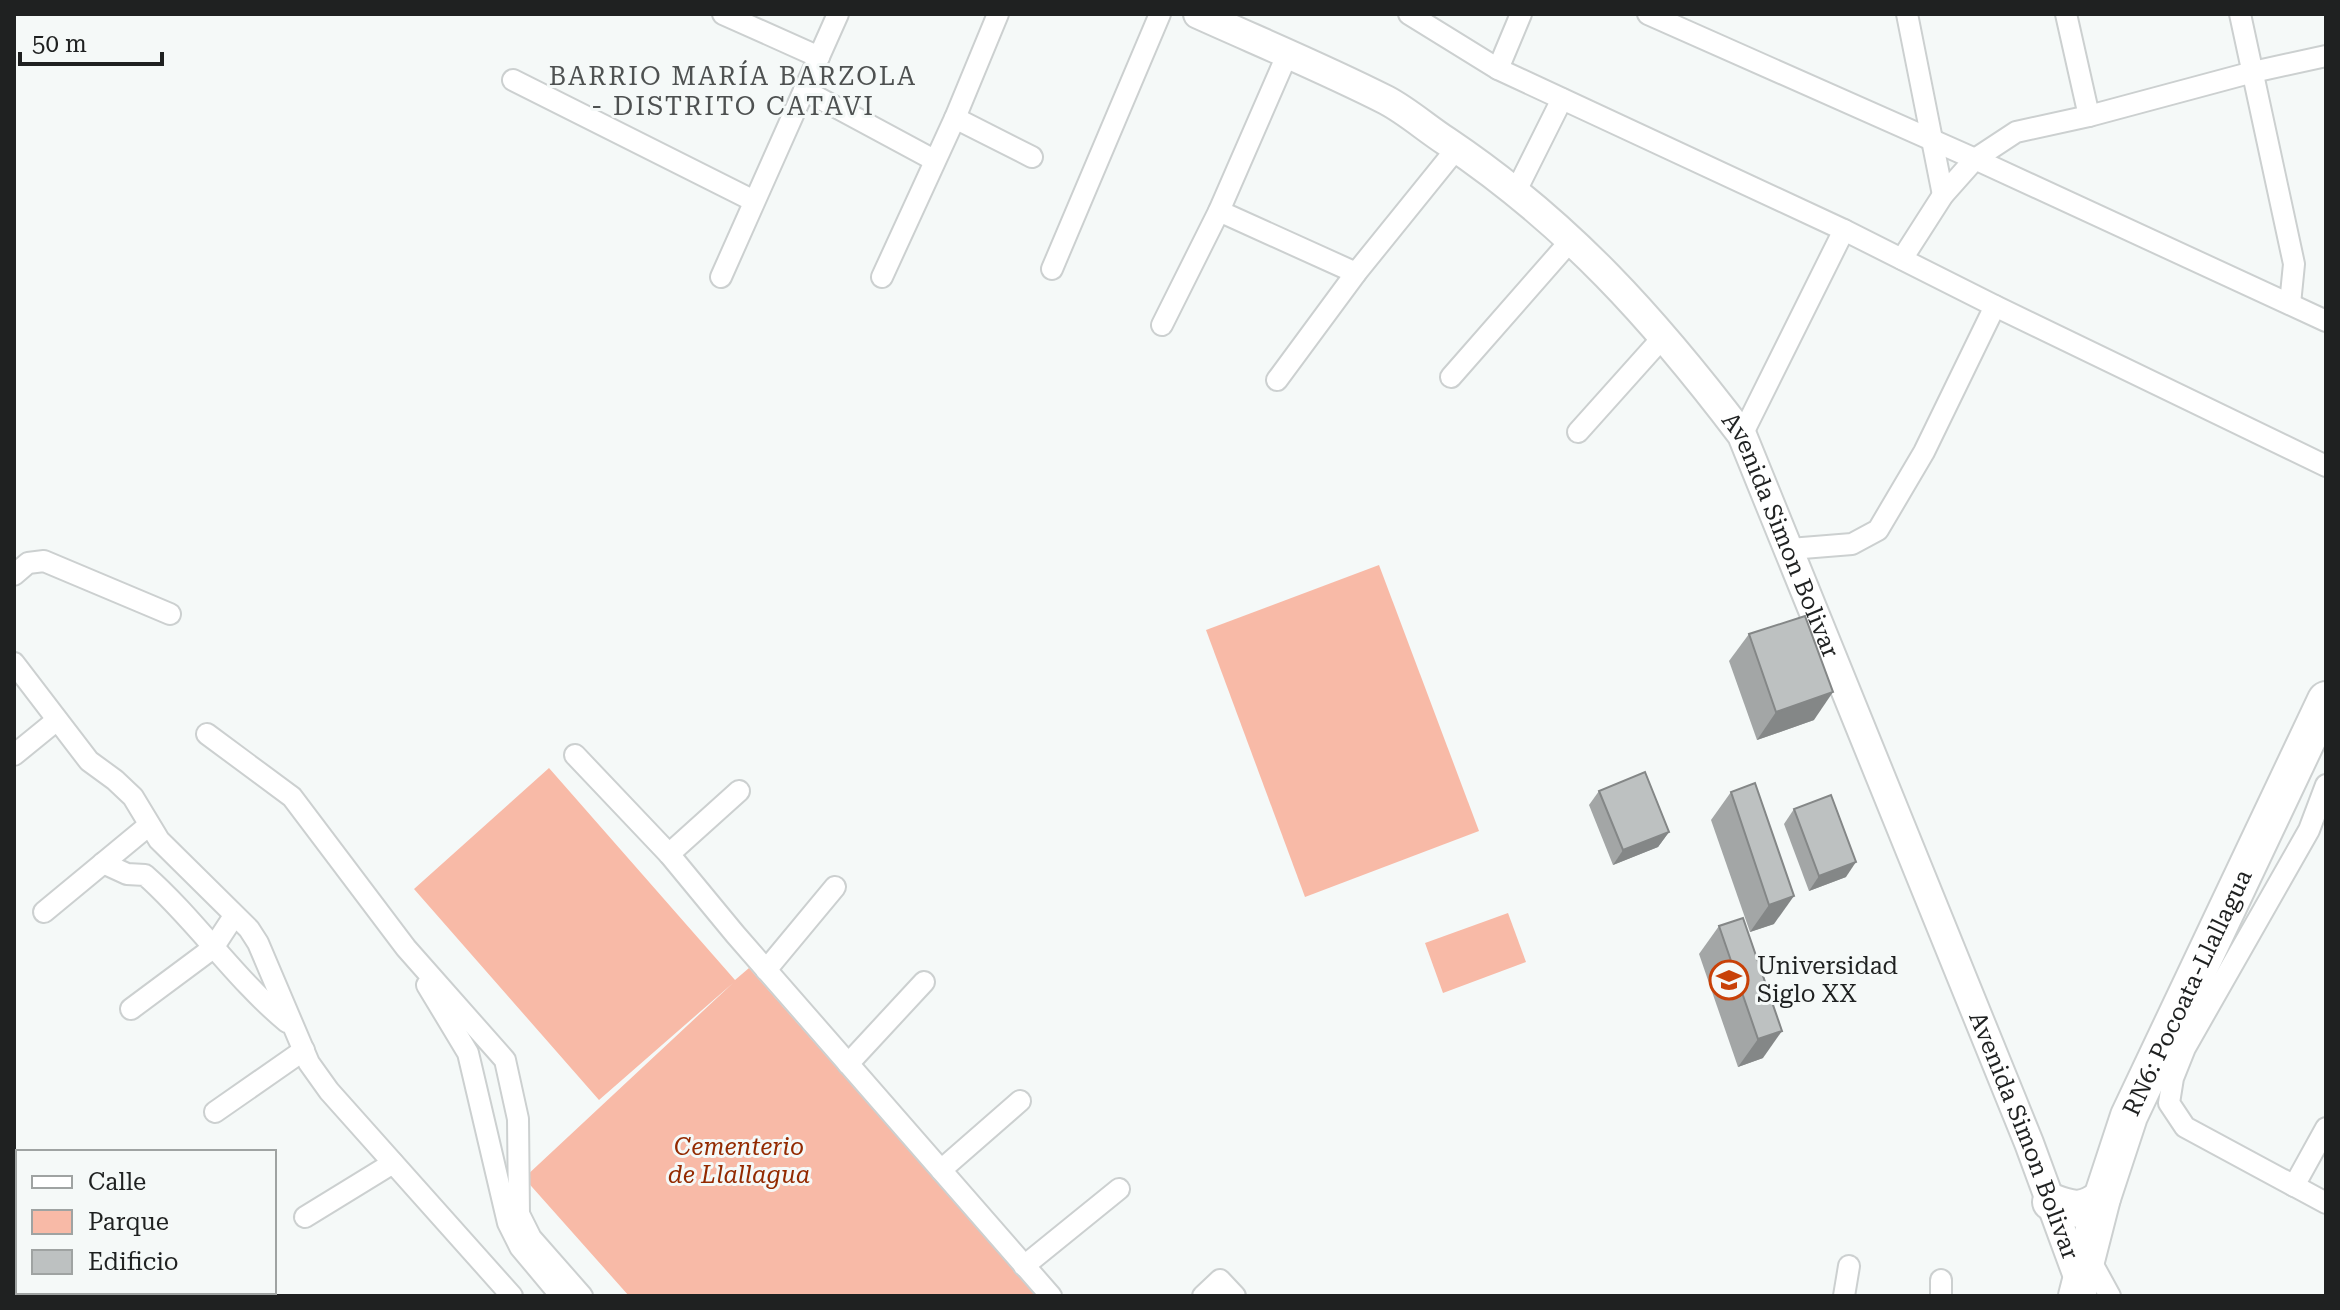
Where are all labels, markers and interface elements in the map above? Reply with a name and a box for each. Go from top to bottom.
scale bar [20,16,162,66]
text: 50 m [32,30,87,58]
district label: BARRIO MARÍA BARZOLA - DISTRITO CATAVI [549,60,917,121]
street label: Avenida Simon Bolivar [1716,407,1845,662]
street label: RN6: Pocoata-Llallagua [2117,865,2258,1120]
place label: Universidad Siglo XX [1757,952,1898,1008]
school or university icon: Universidad Siglo XX [1708,959,1750,1001]
street label: Avenida Simon Bolivar [1963,1008,2085,1263]
park label: Cementerio de Llallagua [668,1133,810,1189]
legend [16,1150,276,1294]
text: Calle [88,1168,146,1196]
text: Parque [88,1208,169,1236]
text: Edificio [88,1248,179,1276]

